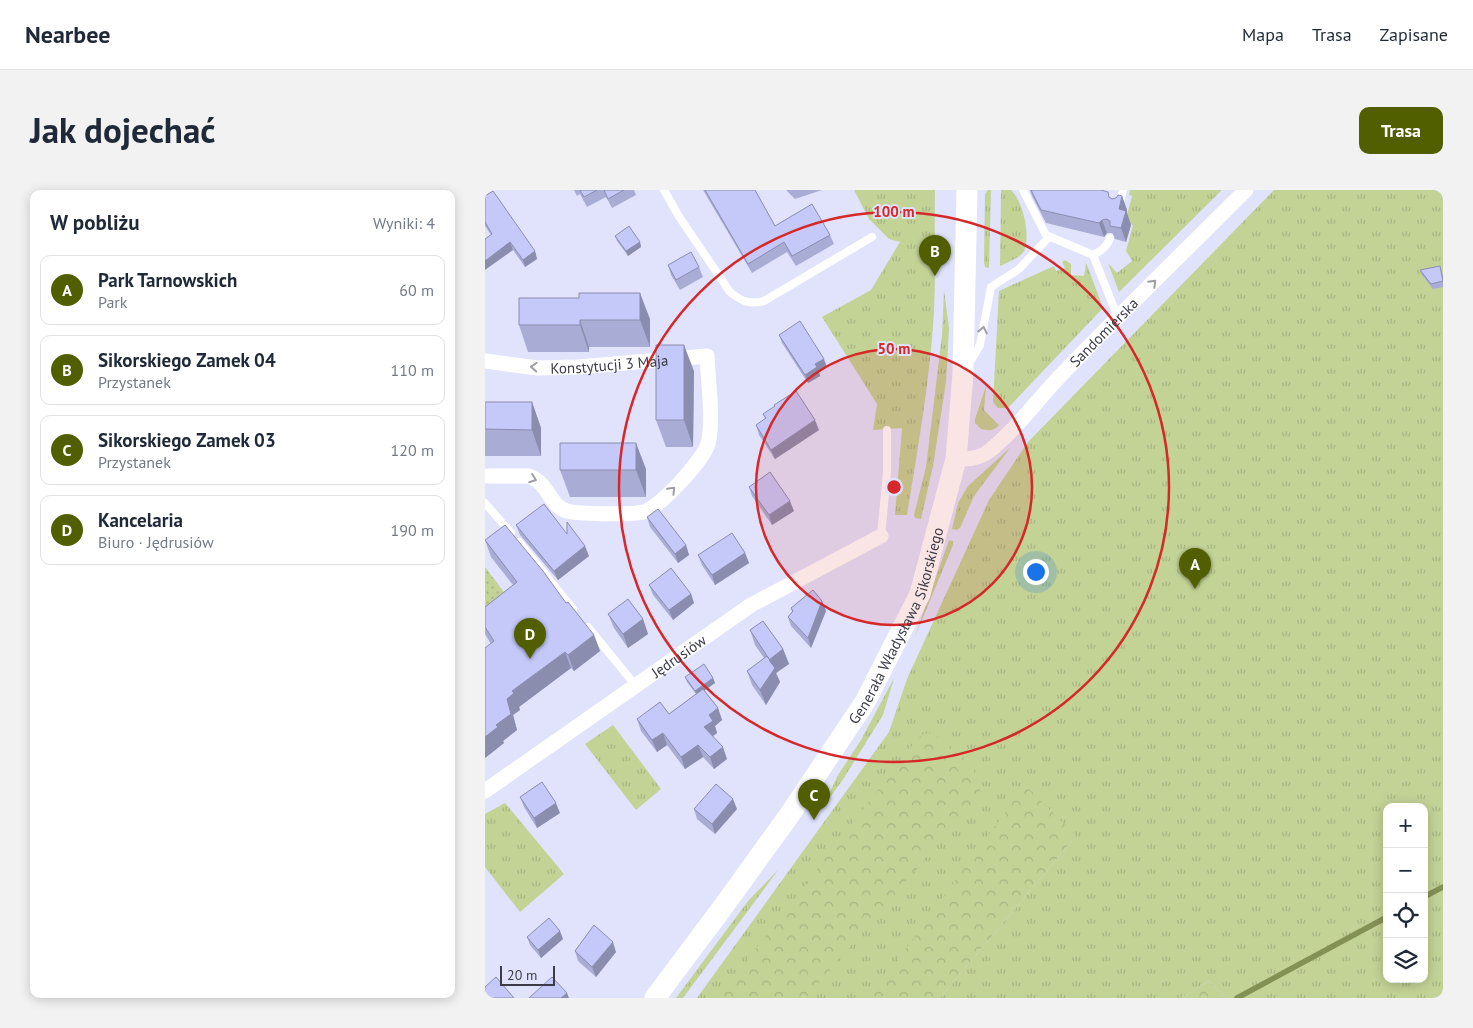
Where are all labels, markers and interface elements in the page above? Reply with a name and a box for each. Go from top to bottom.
text: Nearbee [25,19,110,50]
text: Mapa [1242,23,1284,46]
text: Trasa [1312,23,1352,46]
text: Zapisane [1380,23,1448,46]
text: Jak dojechać [30,107,215,153]
button: Trasa [1359,107,1443,154]
text: 100 m [873,202,915,221]
text: W pobliżu [50,209,139,236]
text: Wyniki: 4 [373,213,435,233]
pin: B [919,235,951,276]
text: Park Tarnowskich [98,268,237,292]
text: A [62,280,72,300]
text: 60 m [399,280,434,300]
one-way arrow [1147,280,1156,289]
text: Park [98,292,127,312]
street label: Sandomierska [1065,293,1142,370]
one-way arrow [977,325,987,334]
text: 50 m [878,339,910,358]
text: Sikorskiego Zamek 04 [98,348,276,372]
street label: Konstytucji 3 Maja [550,350,669,377]
text: B [62,360,72,380]
text: 110 m [391,360,434,380]
one-way arrow [530,362,538,373]
text: Przystanek [98,372,171,392]
text: Sikorskiego Zamek 03 [98,428,276,452]
text: C [63,440,71,460]
text: 120 m [391,440,434,460]
text: Przystanek [98,452,171,472]
one-way arrow [528,473,537,483]
centre of rings [885,478,903,496]
one-way arrow [666,487,675,496]
text: Kancelaria [98,508,183,532]
text: D [62,520,72,540]
text: 190 m [391,520,434,540]
street label: Generała Władysława Sikorskiego [844,525,947,727]
text: Biuro · Jędrusiów [98,532,214,552]
pin: A [1179,548,1211,589]
your location [1023,559,1049,585]
pin: D [514,618,546,659]
street label: Jędrusiów [647,630,709,682]
pin: C [798,779,830,820]
map controls [1383,803,1428,983]
button: + [1383,803,1428,848]
button: − [1383,848,1428,893]
button: locate [1383,893,1428,938]
button: layers [1383,938,1428,983]
scale bar [500,963,555,986]
text: 20 m [507,966,537,984]

